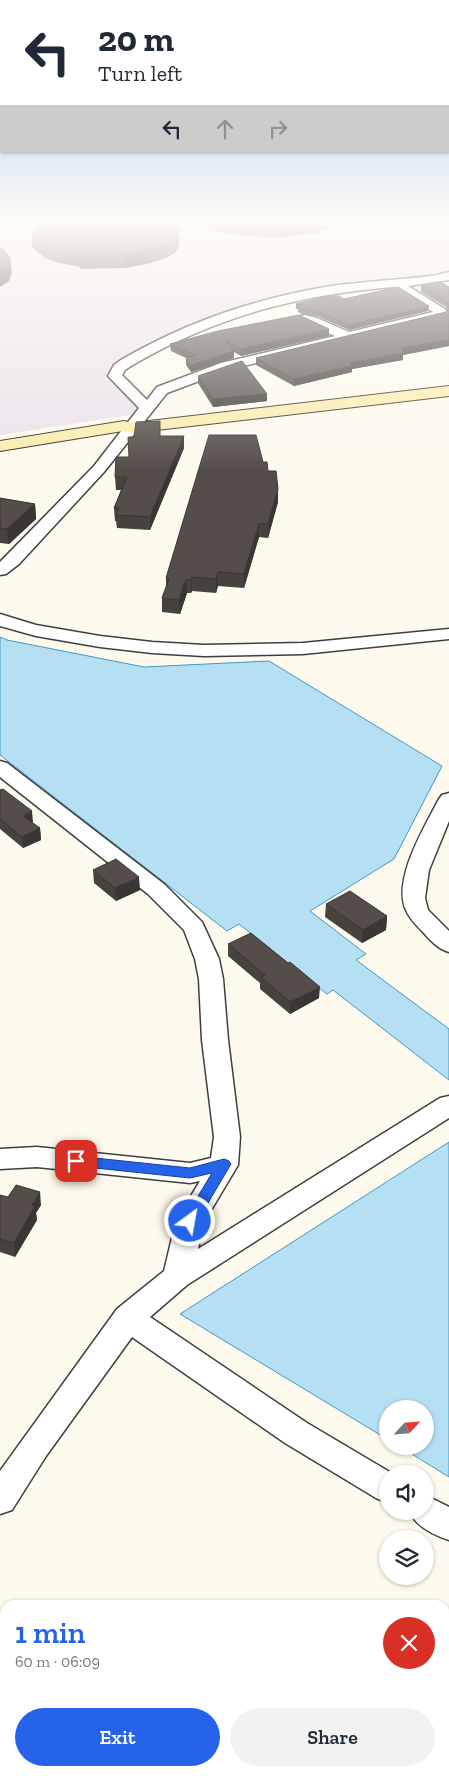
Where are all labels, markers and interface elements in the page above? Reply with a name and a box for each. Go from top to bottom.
text: 20 m [98,18,174,60]
icon: left [15,20,80,85]
text: Turn left [98,60,182,87]
icon: left [158,115,186,143]
icon: ahead [211,115,239,143]
icon: right [264,115,292,143]
pin [55,1140,97,1182]
icon: arrive [62,1147,90,1175]
position arrow [163,1194,215,1246]
north arrow [379,1400,434,1455]
map controls [379,1400,434,1585]
button: sound [379,1465,434,1520]
button: layers [379,1530,434,1585]
text: 1 min [15,1615,85,1651]
button: close [383,1617,435,1669]
text: 60 m · 06:09 [15,1652,100,1671]
button: Exit [15,1708,220,1766]
button: Share [230,1708,435,1766]

